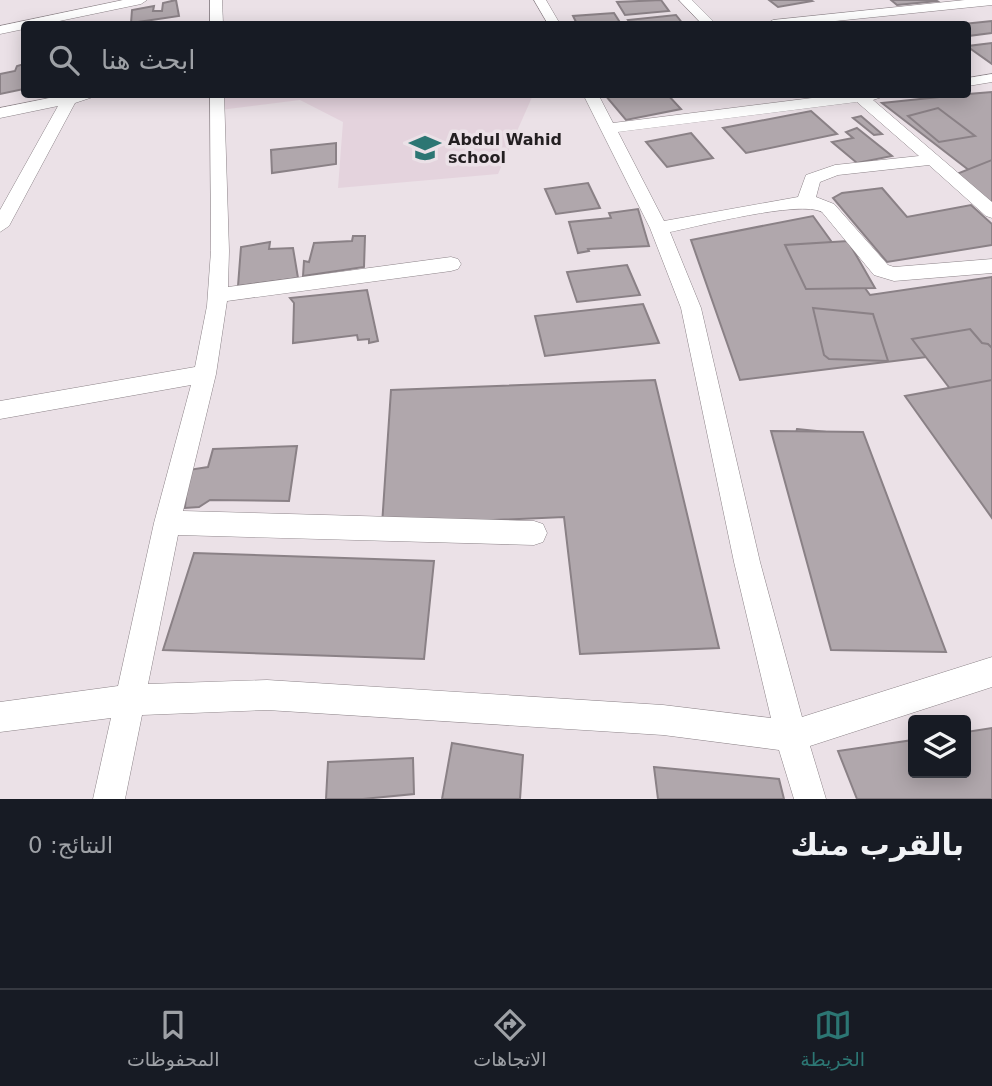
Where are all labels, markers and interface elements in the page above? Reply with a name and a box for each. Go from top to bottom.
search box [21,21,971,98]
icon: search [45,41,83,79]
text: ابحث هنا [101,45,196,75]
place label: Abdul Wahid school [448,130,562,167]
school or university icon: Abdul Wahid school [408,131,442,165]
map controls [908,715,971,778]
button: layers [908,715,971,778]
text: بالقرب منك [791,827,964,862]
text: النتائج: 0 [28,832,113,858]
tab: المحفوظات [127,1006,219,1070]
tab: الاتجاهات [473,1006,546,1070]
tab: الخريطة [800,1006,865,1070]

